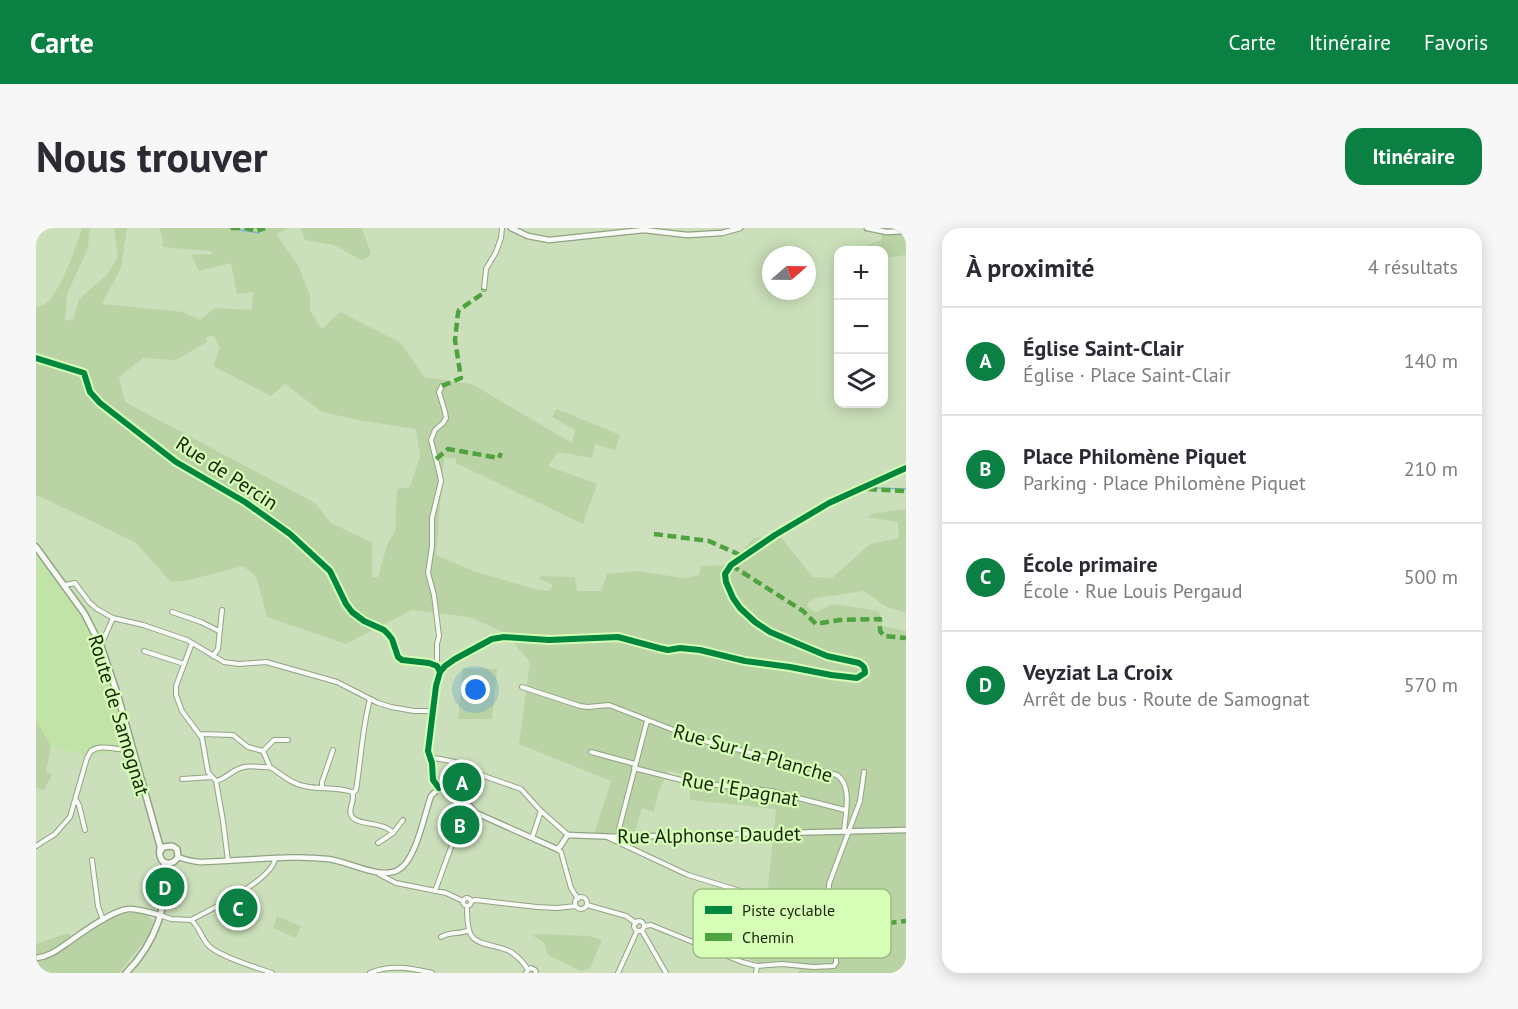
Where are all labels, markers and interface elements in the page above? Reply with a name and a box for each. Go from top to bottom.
text: Carte [30,24,94,61]
text: Carte [1229,29,1276,56]
text: Itinéraire [1309,29,1391,56]
text: Favoris [1424,29,1488,56]
button: Itinéraire [1345,128,1482,185]
text: Nous trouver [36,129,267,184]
north arrow [762,246,816,300]
map controls [834,246,888,408]
button: + [834,246,888,300]
text: À proximité [966,251,1094,284]
text: 4 résultats [1368,254,1458,280]
button: − [834,300,888,354]
text: Église Saint-Clair [1023,334,1184,362]
text: A [979,348,992,374]
text: 140 m [1404,348,1458,374]
button: layers [834,354,888,408]
text: Église · Place Saint-Clair [1023,362,1231,388]
street label: Rue de Percin [171,430,283,516]
text: Place Philomène Piquet [1023,442,1246,470]
text: B [980,456,991,482]
text: 210 m [1404,456,1458,482]
text: Parking · Place Philomène Piquet [1023,470,1306,496]
text: École primaire [1023,550,1158,578]
text: C [980,564,991,590]
text: 500 m [1404,564,1458,590]
text: École · Rue Louis Pergaud [1023,578,1242,604]
street label: Route de Samognat [82,632,156,799]
text: Veyziat La Croix [1023,658,1173,686]
text: D [979,672,992,698]
text: 570 m [1404,672,1458,698]
your location [461,675,490,704]
text: Arrêt de bus · Route de Samognat [1023,686,1310,712]
street label: Rue Sur La Planche [670,718,836,788]
pin: A [442,760,482,804]
street label: Rue l'Epagnat [680,766,801,812]
pin: B [440,802,480,848]
street label: Rue Alphonse Daudet [617,820,801,850]
pin: D [146,864,184,910]
pin: C [218,886,258,930]
legend [693,889,891,958]
text: Piste cyclable [742,900,835,920]
text: Chemin [742,927,794,947]

